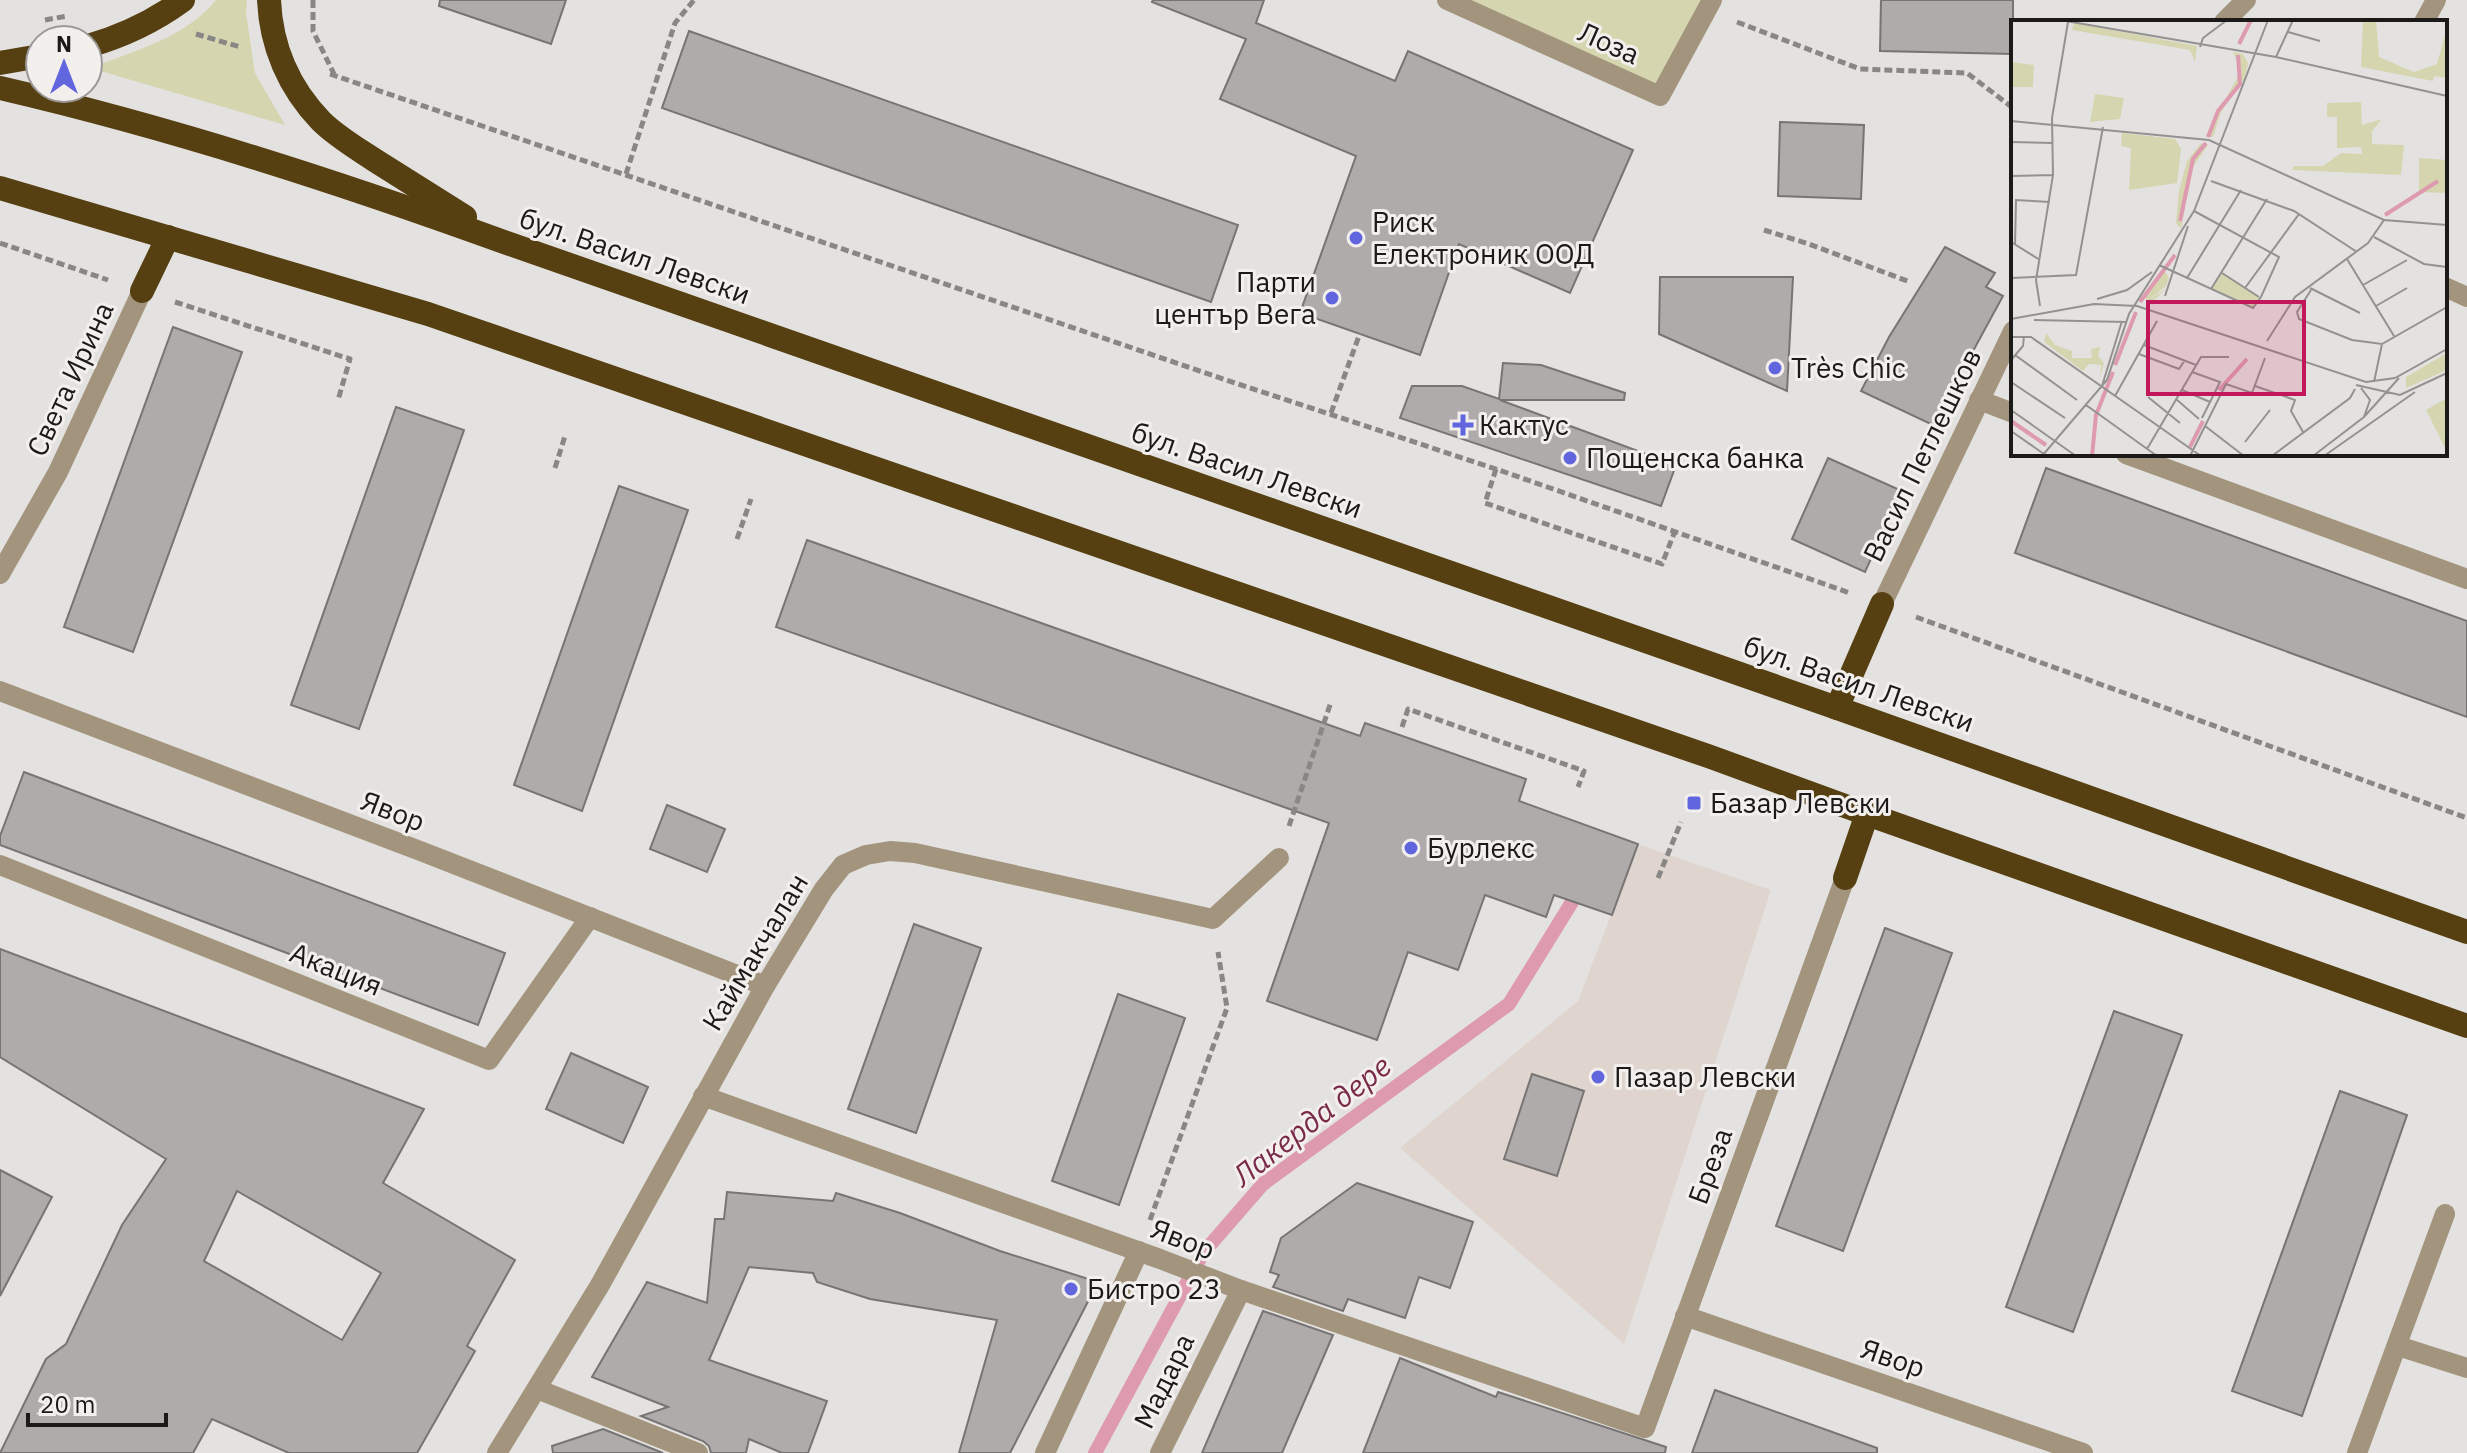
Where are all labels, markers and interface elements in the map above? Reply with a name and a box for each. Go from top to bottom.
street label: Лоза [1573,13,1646,72]
inset map [2011,20,2447,456]
north arrow [24,24,104,104]
text: N [56,29,72,58]
street label: бул. Васил Левски [515,199,755,312]
place label: Риск Електроник ООД [1372,203,1594,272]
marker: Риск Електроник ООД [1347,229,1365,247]
place label: Парти център Вега [1154,263,1316,332]
marker: Парти център Вега [1323,289,1341,307]
street label: Света Ирина [18,296,121,462]
street label: Васил Петлешков [1854,342,1989,568]
place label: Très Chic [1791,349,1906,386]
marker: Très Chic [1766,359,1784,377]
place label: Кактус [1479,406,1569,443]
street label: бул. Васил Левски [1127,413,1367,526]
marker: Кактус [1454,416,1472,434]
place label: Пощенска банка [1586,439,1804,476]
marker: Пощенска банка [1561,449,1579,467]
street label: бул. Васил Левски [1739,627,1979,740]
street label: Явор [356,782,430,840]
place label: Базар Левски [1710,784,1891,821]
marker: Базар Левски [1685,794,1703,812]
place label: Бурлекс [1427,829,1535,866]
marker: Бурлекс [1402,839,1420,857]
street label: Каймакчалан [693,866,816,1037]
street label: Акация [285,933,388,1004]
water label: Лакерда дере [1222,1046,1398,1195]
place label: Пазар Левски [1614,1058,1796,1095]
marker: Пазар Левски [1589,1068,1607,1086]
street label: Бреза [1679,1123,1740,1209]
street label: Явор [1146,1210,1220,1268]
place label: Бистро 23 [1087,1270,1221,1307]
marker: Бистро 23 [1062,1280,1080,1298]
street label: Мадара [1125,1327,1202,1434]
street label: Явор [1856,1329,1930,1386]
scale bar [28,1377,166,1427]
text: 20 m [40,1388,95,1420]

